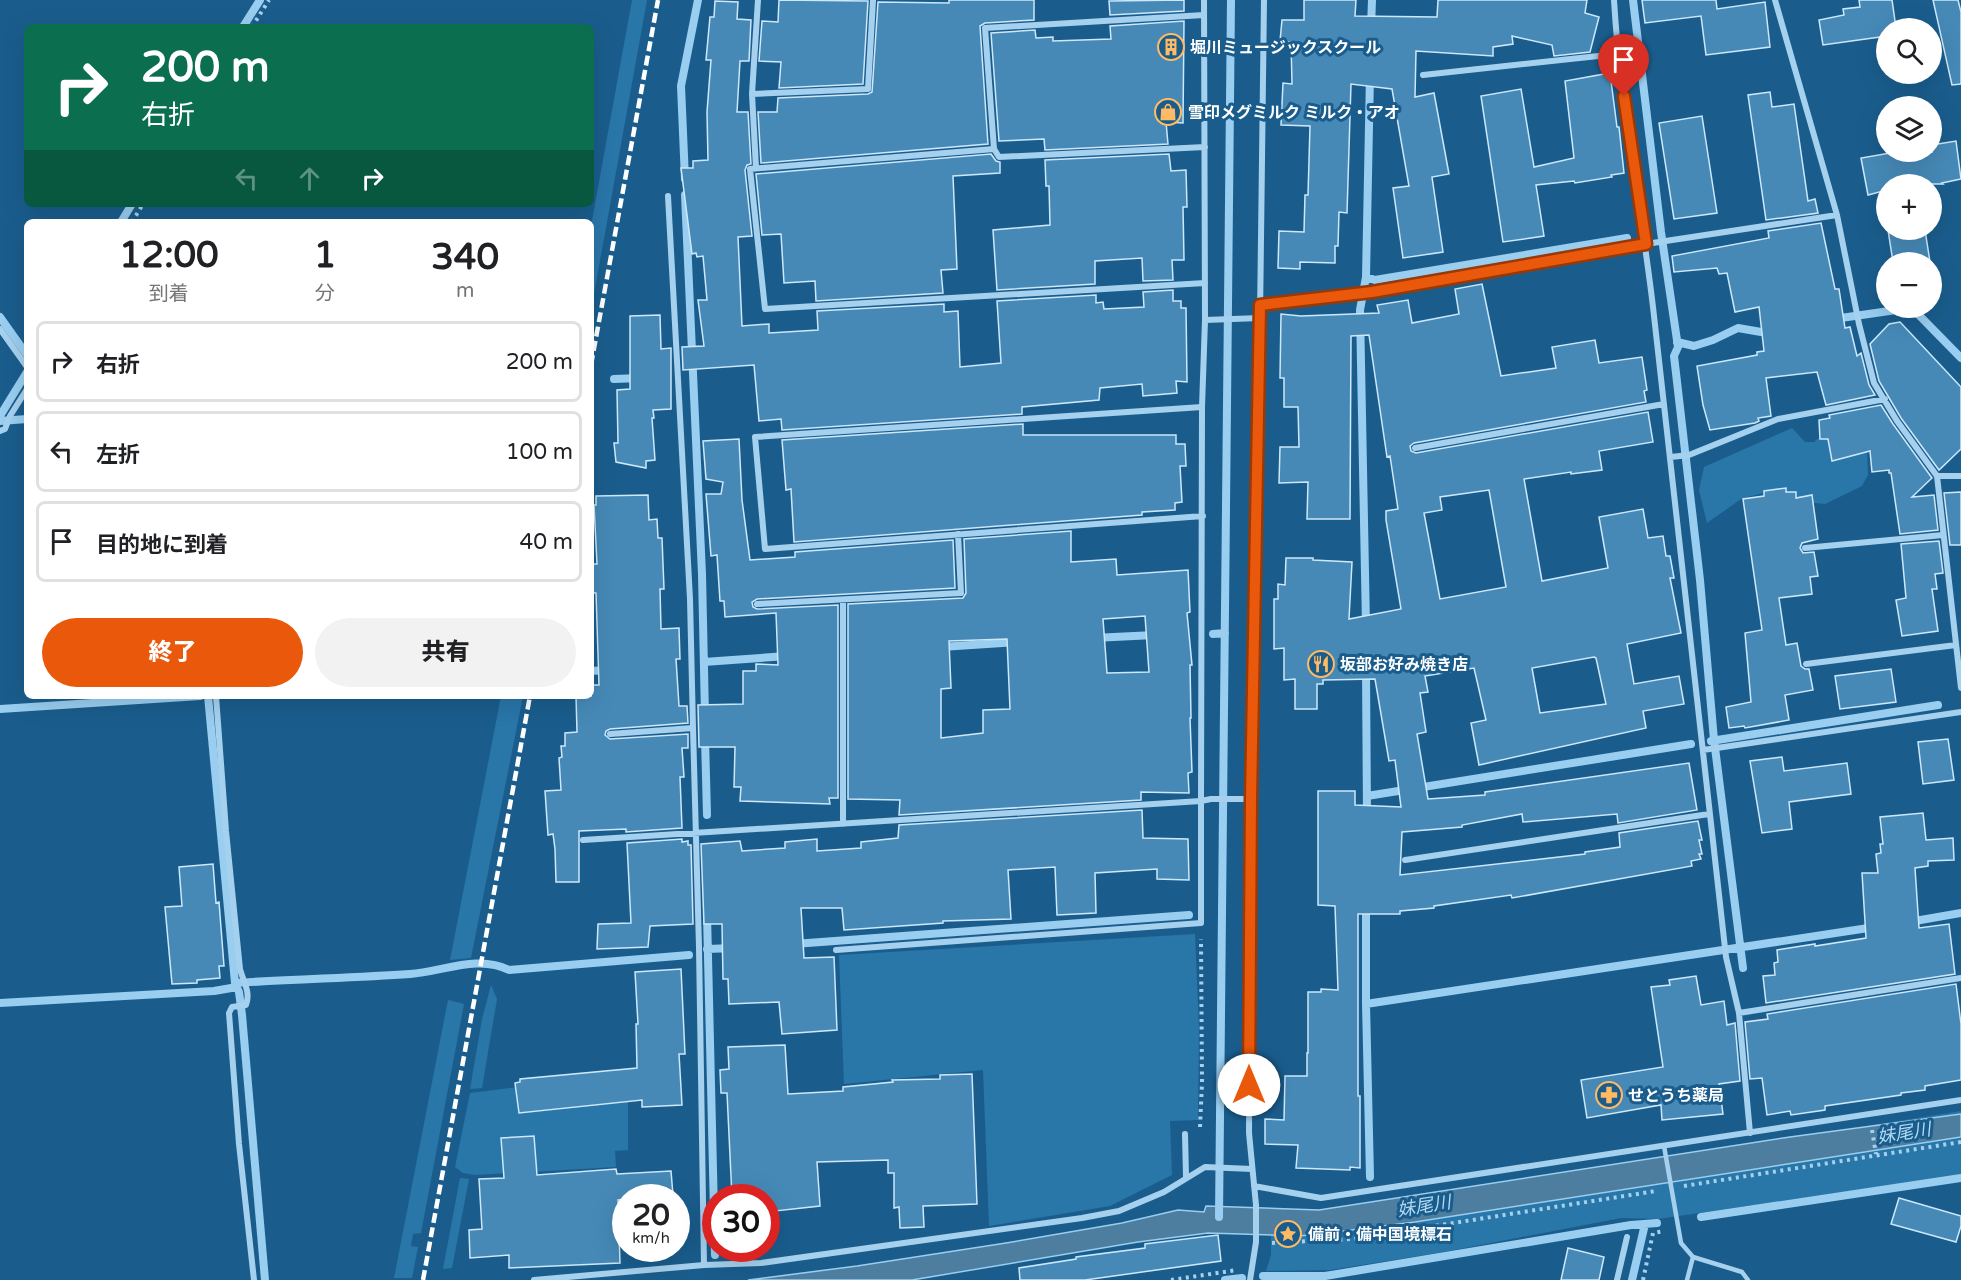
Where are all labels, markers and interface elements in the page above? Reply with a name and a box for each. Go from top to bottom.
map controls [1876,18,1942,318]
button: search [1876,18,1942,84]
building icon: 堀川ミュージックスクール [1156,32,1186,62]
pin [1598,34,1649,96]
place label: 堀川ミュージックスクール [1190,38,1381,58]
text: 200 m [141,42,270,93]
icon: arrive [1607,43,1640,76]
icon: right [42,48,120,126]
button: layers [1876,96,1942,162]
shop icon: 雪印メグミルク ミルク・アオ [1153,97,1183,127]
text: 右折 [141,99,195,132]
place label: 雪印メグミルク ミルク・アオ [1188,103,1400,123]
icon: left [230,162,263,195]
icon: ahead [293,162,326,195]
icon: right [356,162,389,195]
button: + [1876,174,1942,240]
text: 12:00 [119,234,219,277]
text: 1 [314,234,336,277]
text: 340 [431,236,499,279]
button: − [1876,252,1942,318]
text: m [456,279,474,303]
text: 到着 [149,282,189,306]
text: 分 [315,282,335,306]
icon: right [45,345,78,378]
text: 200 m [506,349,573,375]
text: 右折 [96,352,140,378]
icon: left [45,435,78,468]
text: 100 m [506,439,573,465]
text: 左折 [96,442,140,468]
icon: arrive [45,525,78,558]
text: 40 m [519,529,573,555]
text: 目的地に到着 [96,532,228,558]
button: 終了 [42,618,303,687]
button: 共有 [315,618,576,687]
restaurant icon: 坂部お好み焼き店 [1306,649,1336,679]
place label: 坂部お好み焼き店 [1340,655,1468,675]
position arrow [1217,1053,1281,1117]
pharmacy icon: せとうち薬局 [1594,1080,1624,1110]
place label: せとうち薬局 [1628,1086,1724,1106]
water label: 妹尾川 [1876,1118,1934,1148]
speed limit sign: 30 [702,1184,780,1262]
water label: 妹尾川 [1396,1191,1454,1221]
text: 20 [632,1197,670,1234]
place icon: 備前・備中国境標石 [1273,1219,1303,1249]
place label: 備前・備中国境標石 [1308,1225,1452,1245]
text: km/h [632,1229,670,1247]

